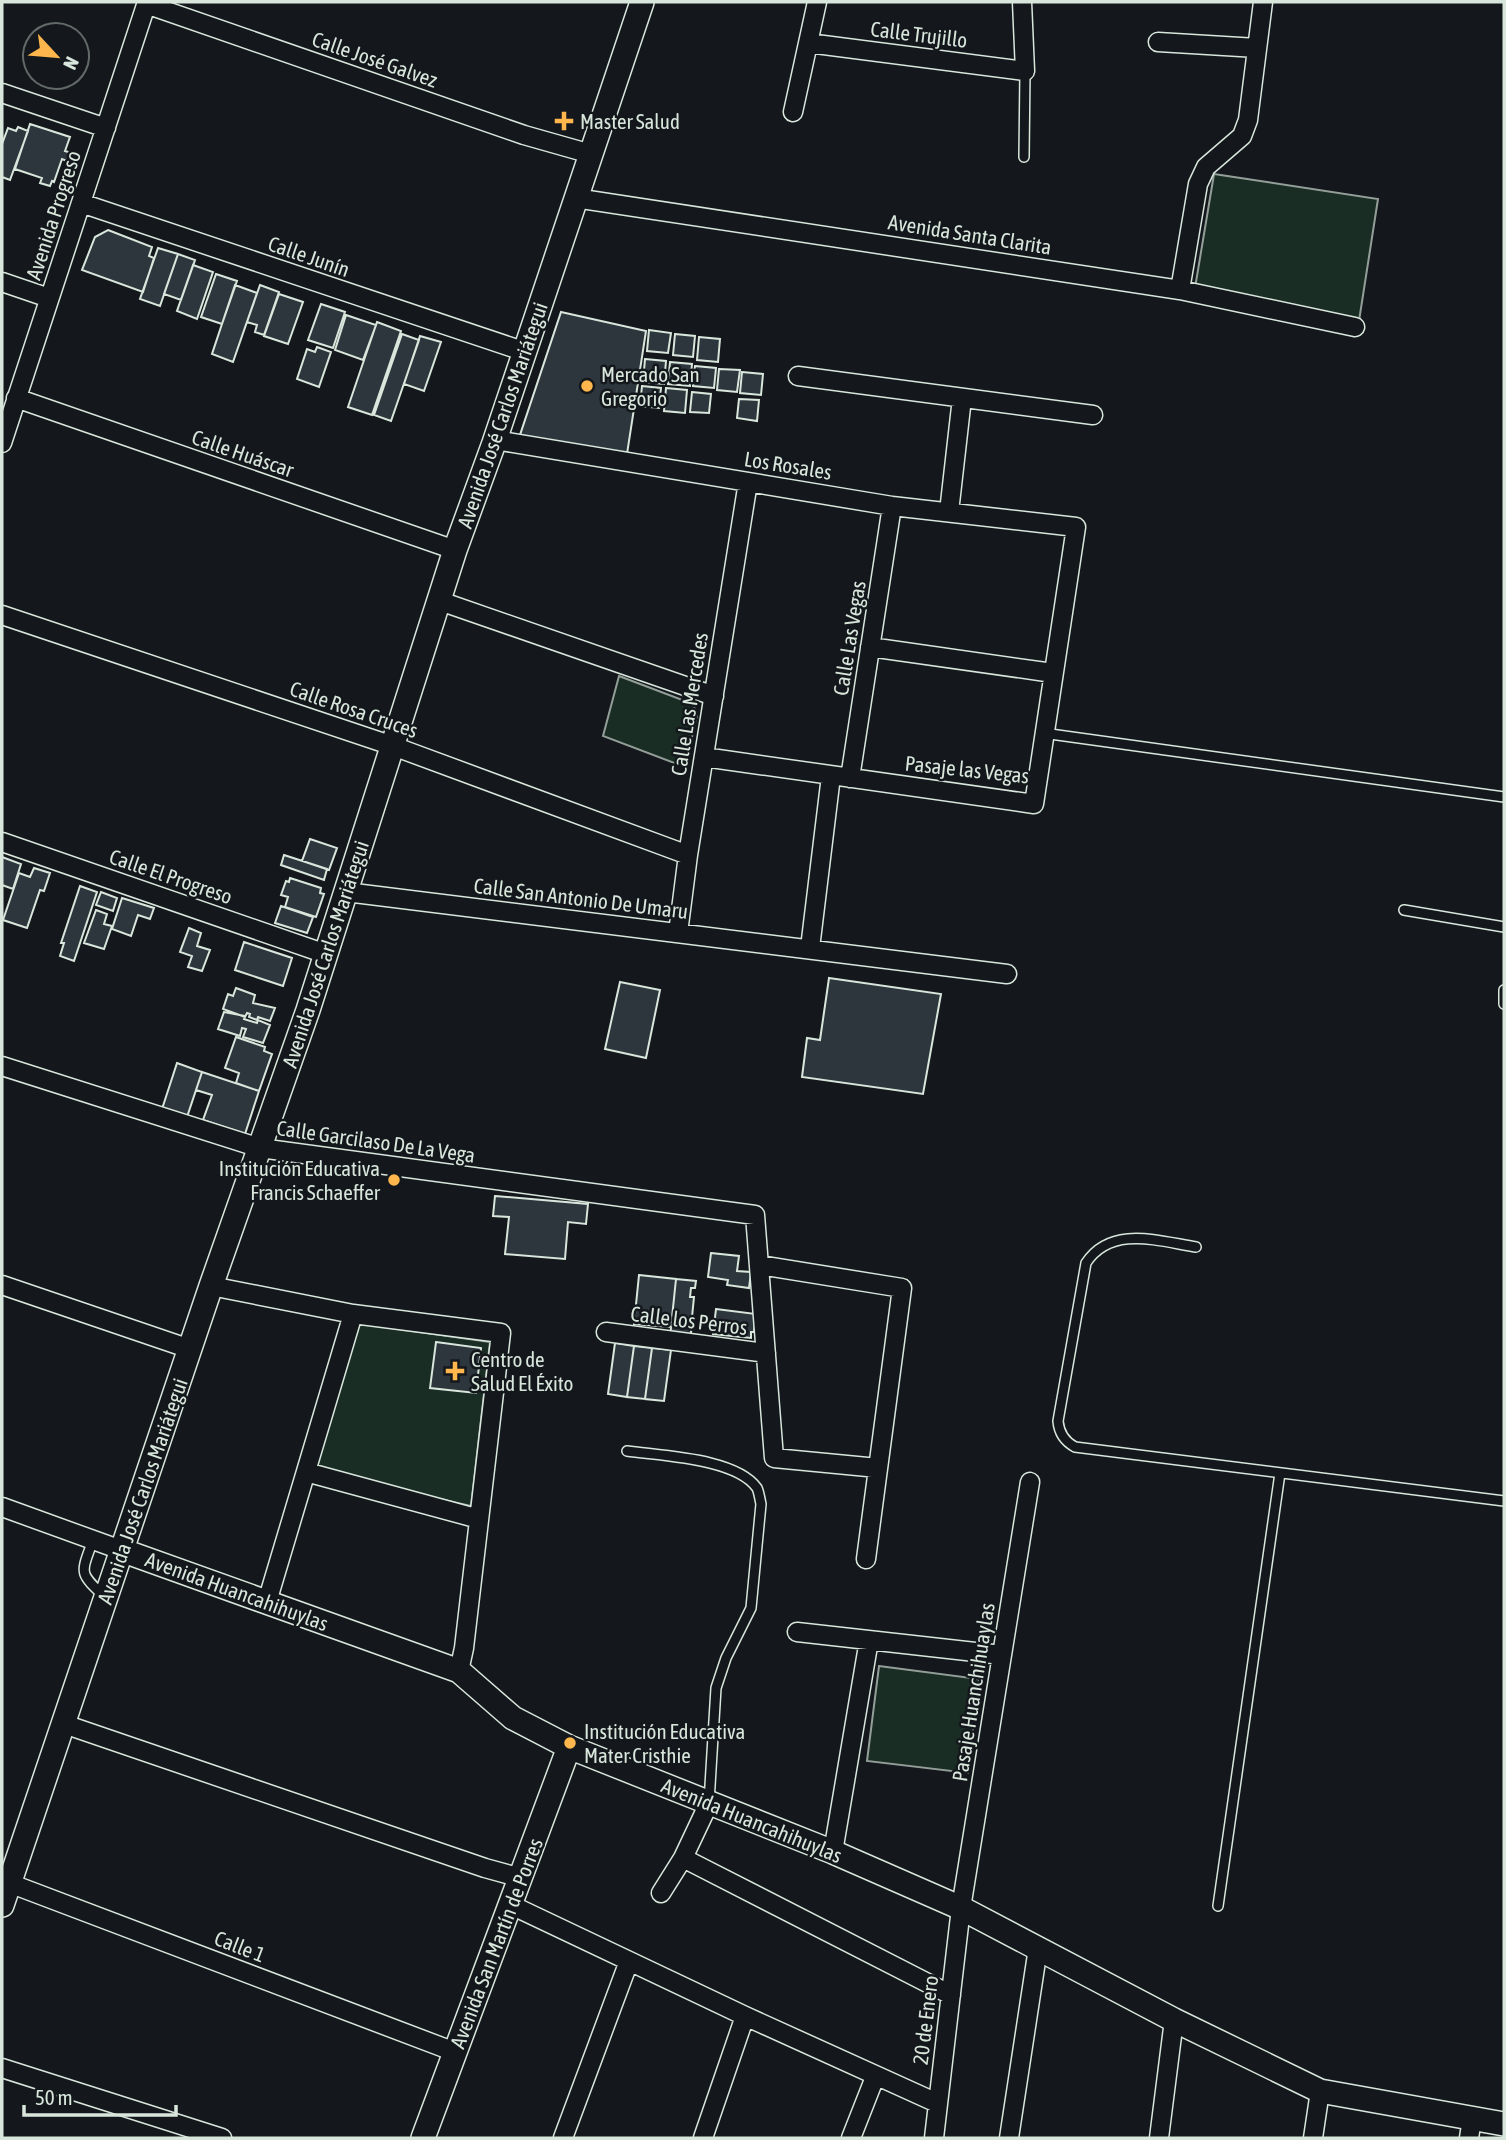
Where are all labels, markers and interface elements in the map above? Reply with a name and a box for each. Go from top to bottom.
street label: Calle Trujillo [869,16,969,52]
north arrow [21,21,91,91]
street label: Calle José Galvez [309,26,441,92]
text: N [59,54,84,73]
place label: Master Salud [580,109,680,133]
marker: Master Salud [554,111,574,131]
street label: Avenida Progreso [21,147,85,283]
street label: Avenida Santa Clarita [887,209,1053,259]
street label: Calle Junín [265,231,353,281]
street label: Avenida José Carlos Mariátegui [452,299,552,531]
place label: Mercado San Gregorio [601,362,700,410]
marker: Mercado San Gregorio [579,378,595,394]
street label: Calle Huáscar [189,424,298,482]
street label: Los Rosales [743,446,833,484]
street label: Calle Las Vegas [828,579,870,697]
street label: Calle Las Mercedes [666,631,712,777]
street label: Calle Rosa Cruces [287,676,421,742]
street label: Pasaje las Vegas [904,751,1030,787]
street label: Avenida José Carlos Mariátegui [277,837,373,1071]
street label: Calle El Progreso [106,844,236,908]
street label: Calle San Antonio De Umaru [472,873,690,923]
street label: Calle Garcilaso De La Vega [275,1115,477,1167]
place label: Institución Educativa Francis Schaeffer [219,1156,381,1204]
marker: Institución Educativa Francis Schaeffer [386,1172,402,1188]
street label: Calle los Perros [629,1301,749,1339]
place label: Centro de Salud El Éxito [471,1347,573,1395]
marker: Centro de Salud El Éxito [445,1361,465,1381]
street label: Avenida José Carlos Mariátegui [92,1375,192,1607]
street label: Avenida Huancahihuylas [142,1547,332,1635]
street label: Pasaje Huanchihuaylas [947,1601,999,1783]
place label: Institución Educativa Mater Cristhie [584,1719,745,1767]
marker: Institución Educativa Mater Cristhie [562,1735,578,1751]
street label: Avenida Huancahihuylas [658,1773,846,1867]
street label: Avenida San Martín de Porres [445,1835,547,2051]
street label: Calle 1 [211,1925,269,1967]
street label: 20 de Enero [908,1974,942,2066]
scale bar [24,2074,177,2118]
text: 50 m [35,2085,73,2109]

